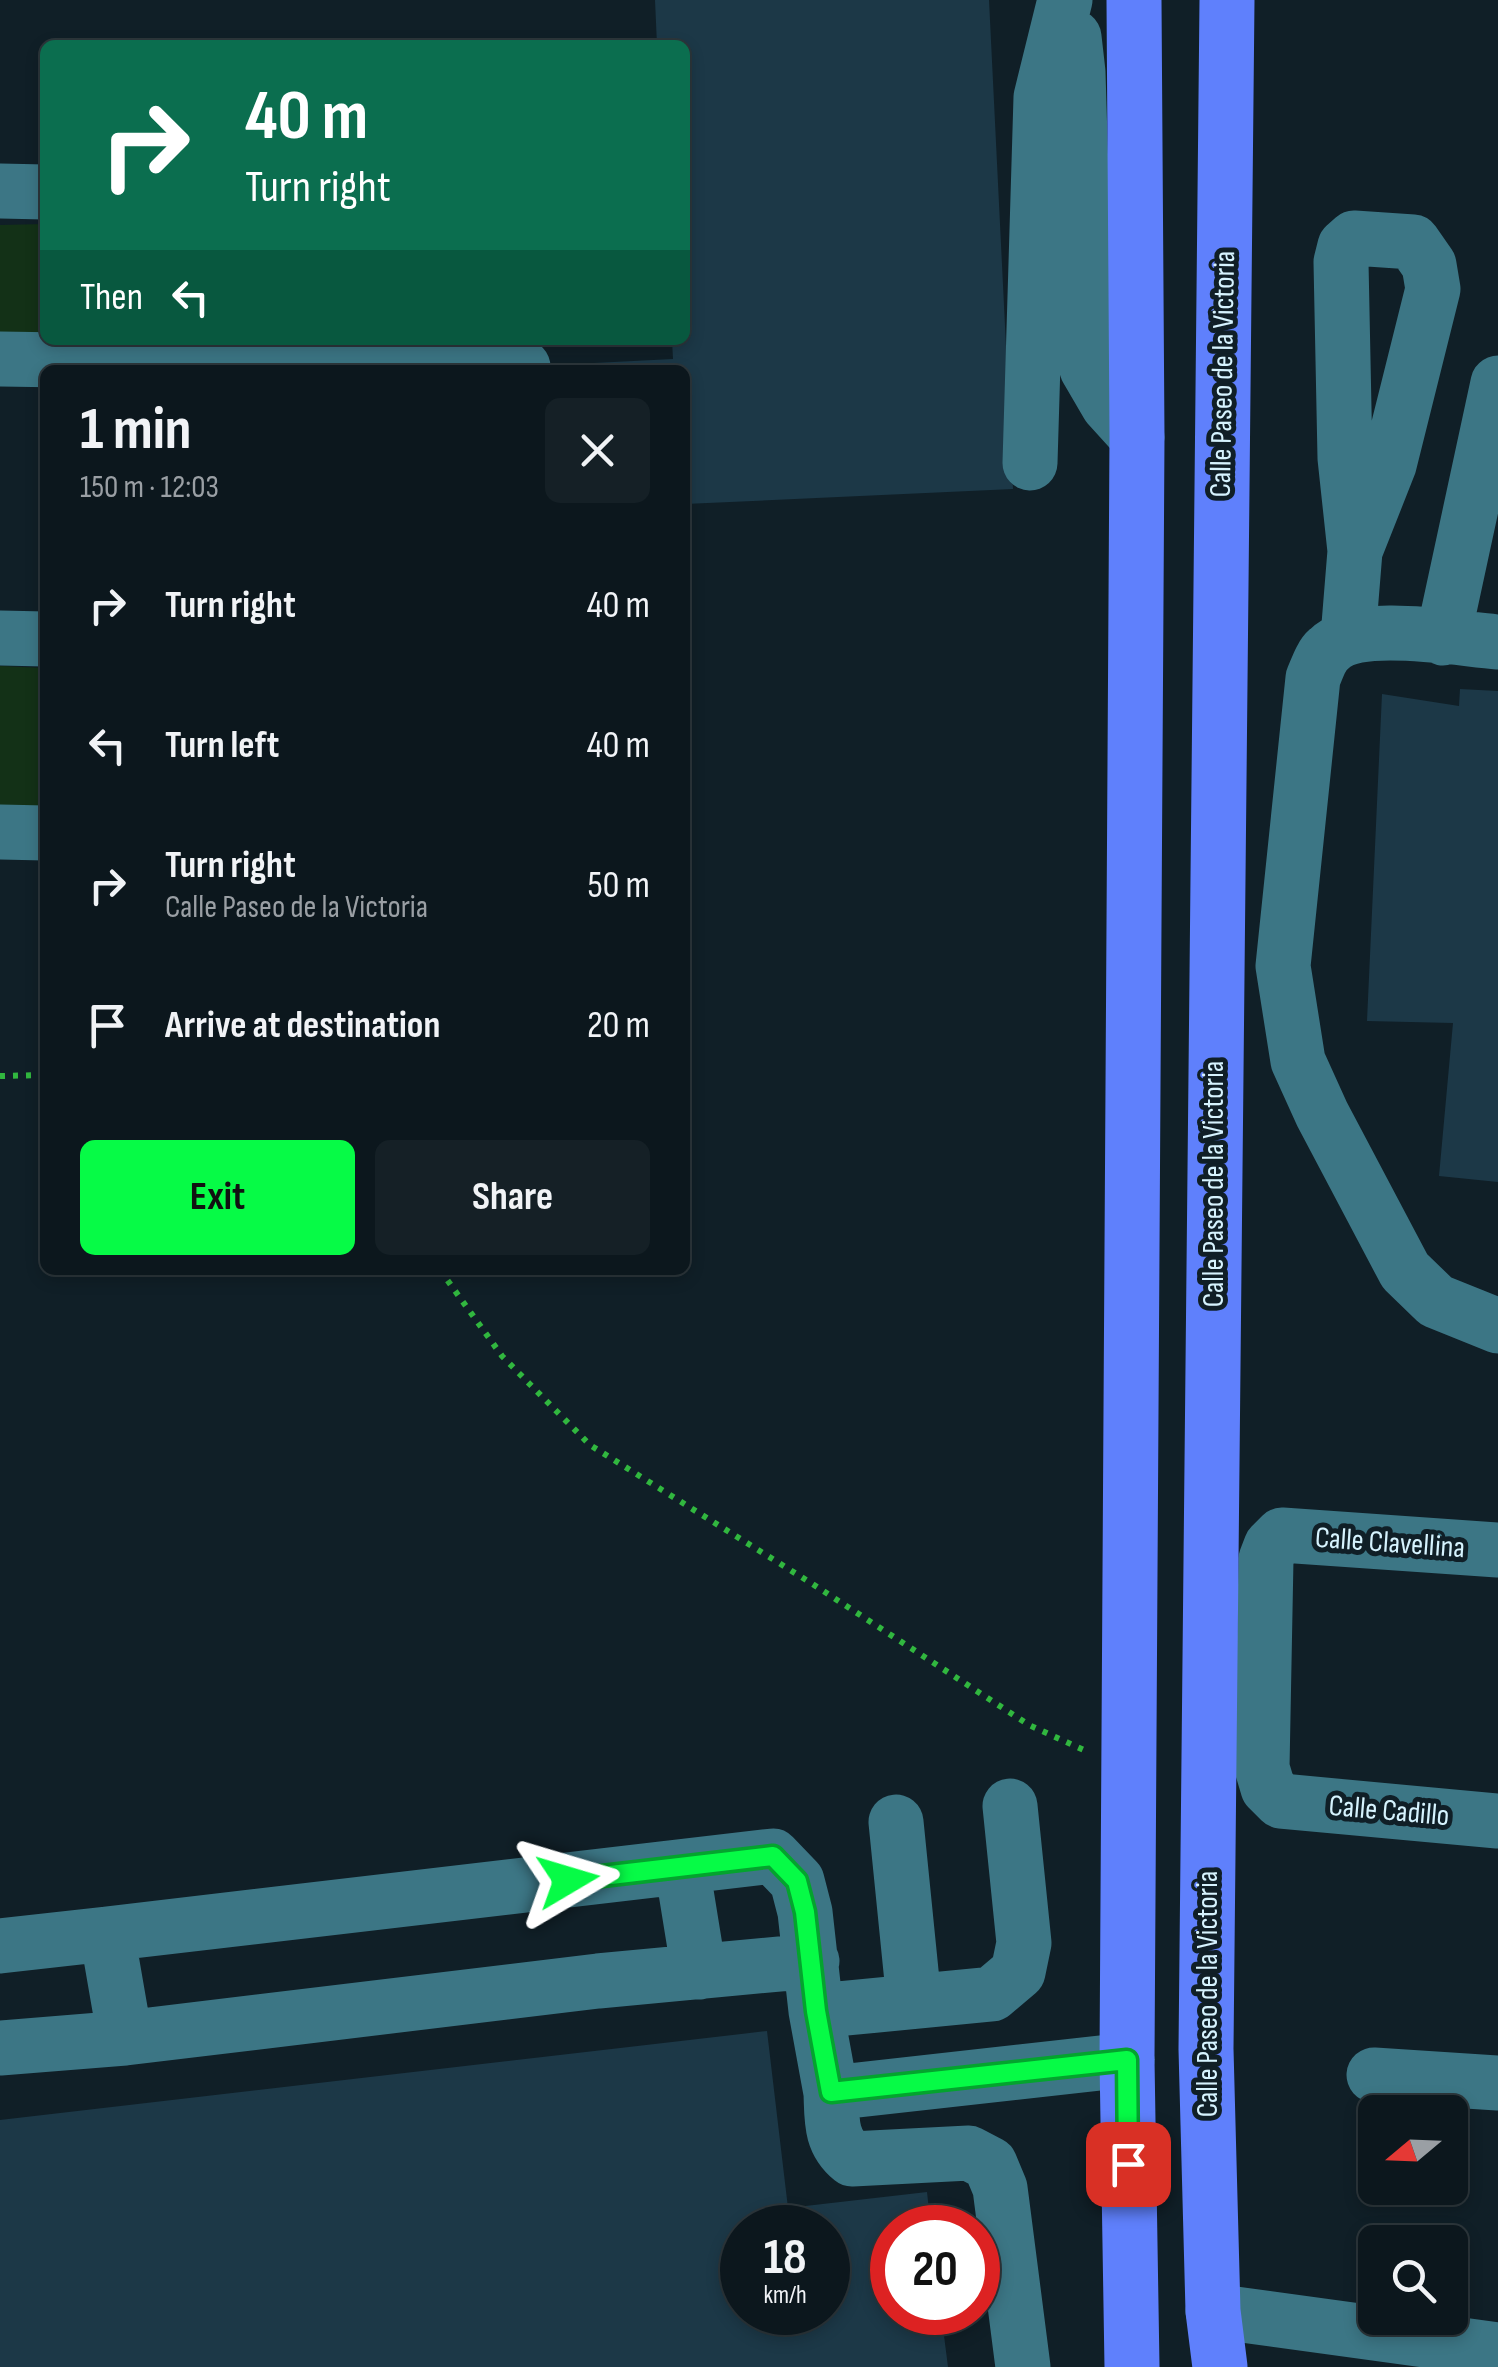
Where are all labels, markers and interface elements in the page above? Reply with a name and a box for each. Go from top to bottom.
text: 40 m [245,75,368,159]
icon: right [80,80,210,210]
text: Turn right [245,160,391,215]
street label: Calle Paseo de la Victoria [1203,250,1243,498]
icon: left [163,270,218,325]
text: Then [80,275,143,320]
text: 1 min [80,394,192,466]
button: close [545,398,650,503]
text: 150 m · 12:03 [80,468,219,507]
icon: right [80,578,135,633]
text: Turn right [165,583,296,628]
text: 40 m [587,583,650,628]
icon: left [80,718,135,773]
text: Turn left [165,723,279,768]
text: 40 m [587,723,650,768]
text: Turn right [165,843,296,888]
icon: right [80,858,135,913]
text: 50 m [587,863,650,908]
text: Calle Paseo de la Victoria [165,888,428,927]
icon: arrive [80,998,135,1053]
text: Arrive at destination [165,1003,440,1048]
text: 20 m [587,1003,650,1048]
street label: Calle Paseo de la Victoria [1196,1061,1232,1307]
button: Exit [80,1140,355,1255]
button: Share [375,1140,650,1255]
street label: Calle Clavellina [1314,1520,1466,1566]
street label: Calle Cadillo [1327,1788,1451,1834]
position arrow [516,1828,620,1932]
street label: Calle Paseo de la Victoria [1190,1871,1226,2117]
north arrow [1358,2095,1468,2205]
map controls [1358,2095,1468,2335]
pin [1086,2122,1171,2207]
icon: arrive [1101,2137,1156,2192]
speed limit sign: 20 [870,2205,1000,2335]
button: search [1358,2225,1468,2335]
text: 18 [763,2228,807,2288]
text: km/h [763,2280,807,2311]

